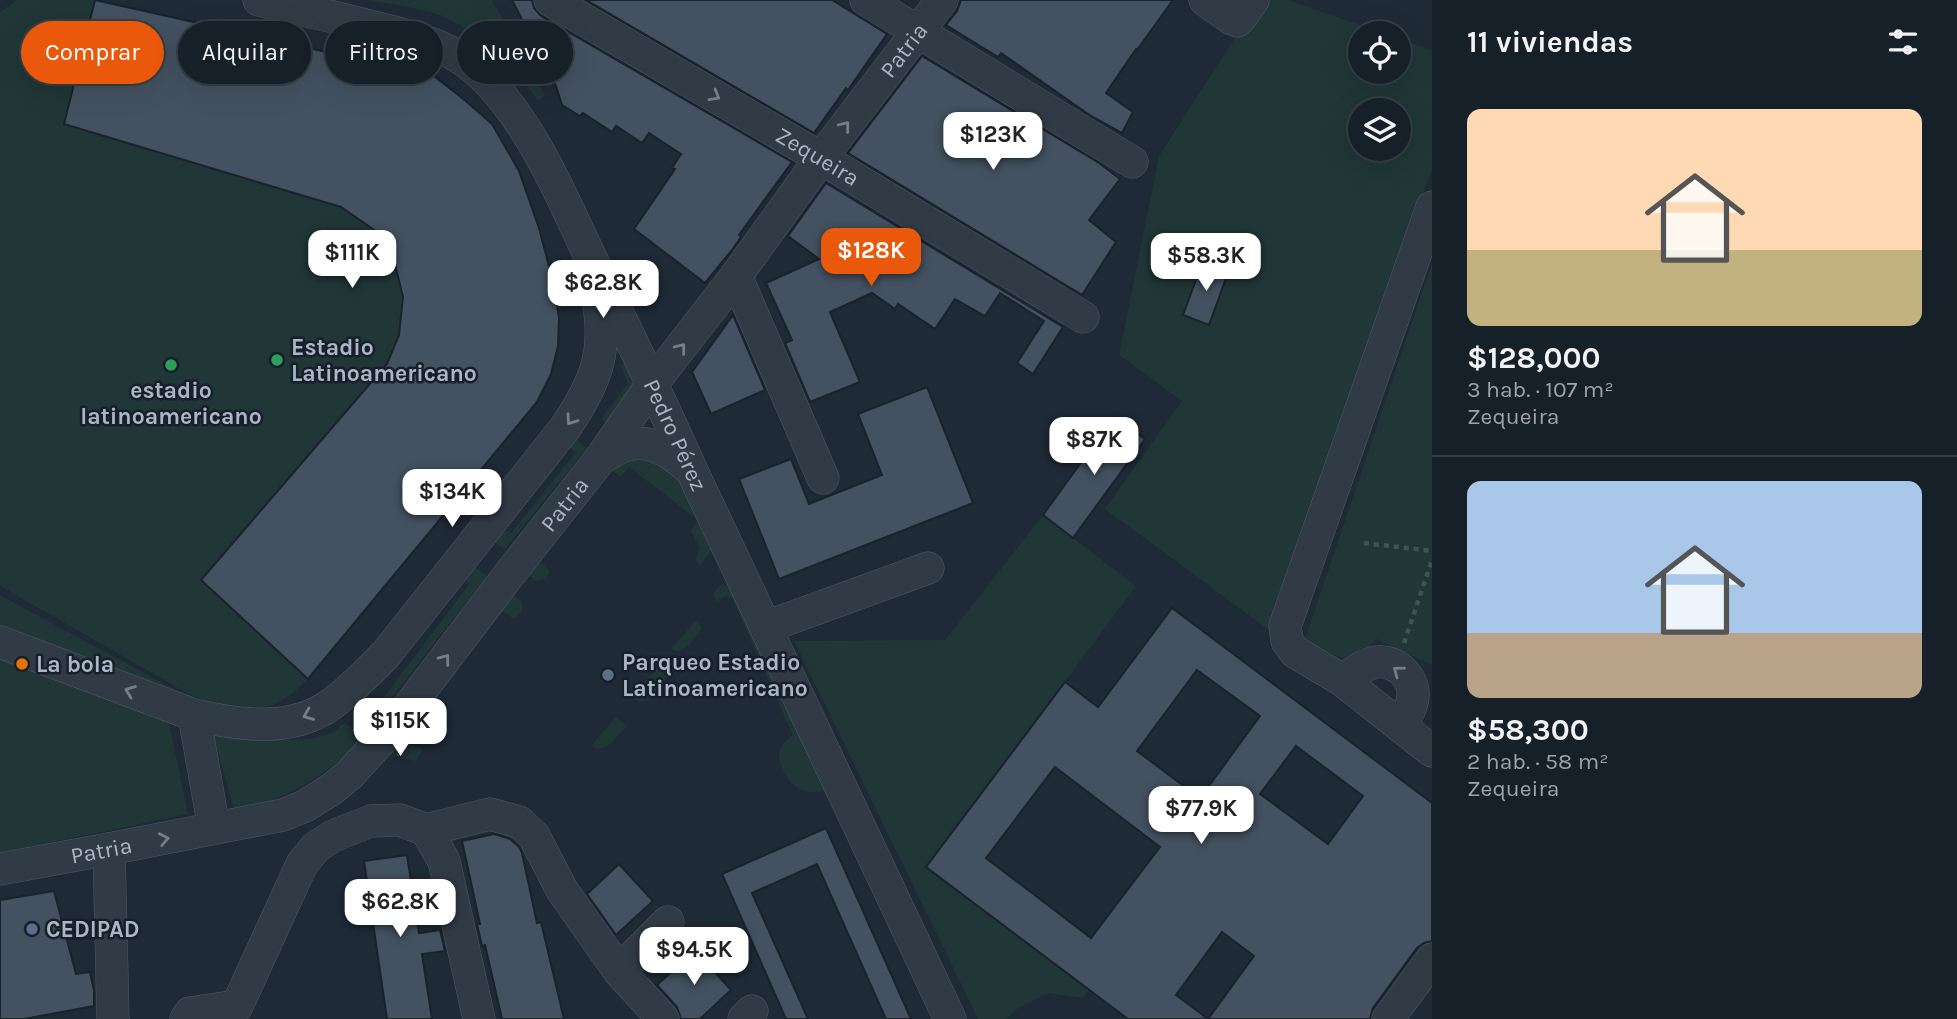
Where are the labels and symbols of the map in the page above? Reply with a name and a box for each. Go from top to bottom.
street label: Patria [874,18,934,83]
one-way arrow [708,88,721,101]
pin: $123K [944,113,1042,172]
one-way arrow [837,121,850,134]
street label: Zequeira [771,122,864,192]
pin: $128K [822,229,920,288]
pin: $111K [303,230,401,290]
pin: $58.3K [1149,233,1263,293]
pin: $62.8K [546,260,660,320]
place label: Estadio Latinoamericano [291,334,477,387]
one-way arrow [672,343,685,356]
marker: Estadio Latinoamericano [269,352,285,368]
marker: estadio latinoamericano [163,357,179,373]
street label: Pedro Pérez [638,375,712,495]
place label: estadio latinoamericano [80,377,262,430]
one-way arrow [567,412,579,425]
pin: $87K [1053,418,1135,477]
pin: $134K [403,470,501,529]
street label: Patria [535,472,595,537]
place label: Parqueo Estadio Latinoamericano [622,649,808,702]
place label: La bola [36,651,114,678]
one-way arrow [436,654,449,667]
marker: La bola [14,656,30,672]
marker: Parqueo Estadio Latinoamericano [600,667,616,683]
one-way arrow [1394,667,1406,679]
one-way arrow [125,685,137,699]
pin: $115K [351,698,449,758]
one-way arrow [302,707,314,721]
pin: $77.9K [1144,786,1258,846]
street label: Patria [69,832,134,870]
one-way arrow [158,832,170,847]
pin: $62.8K [343,880,457,939]
place label: CEDIPAD [46,916,139,943]
marker: CEDIPAD [24,921,40,937]
pin: $94.5K [637,928,751,987]

